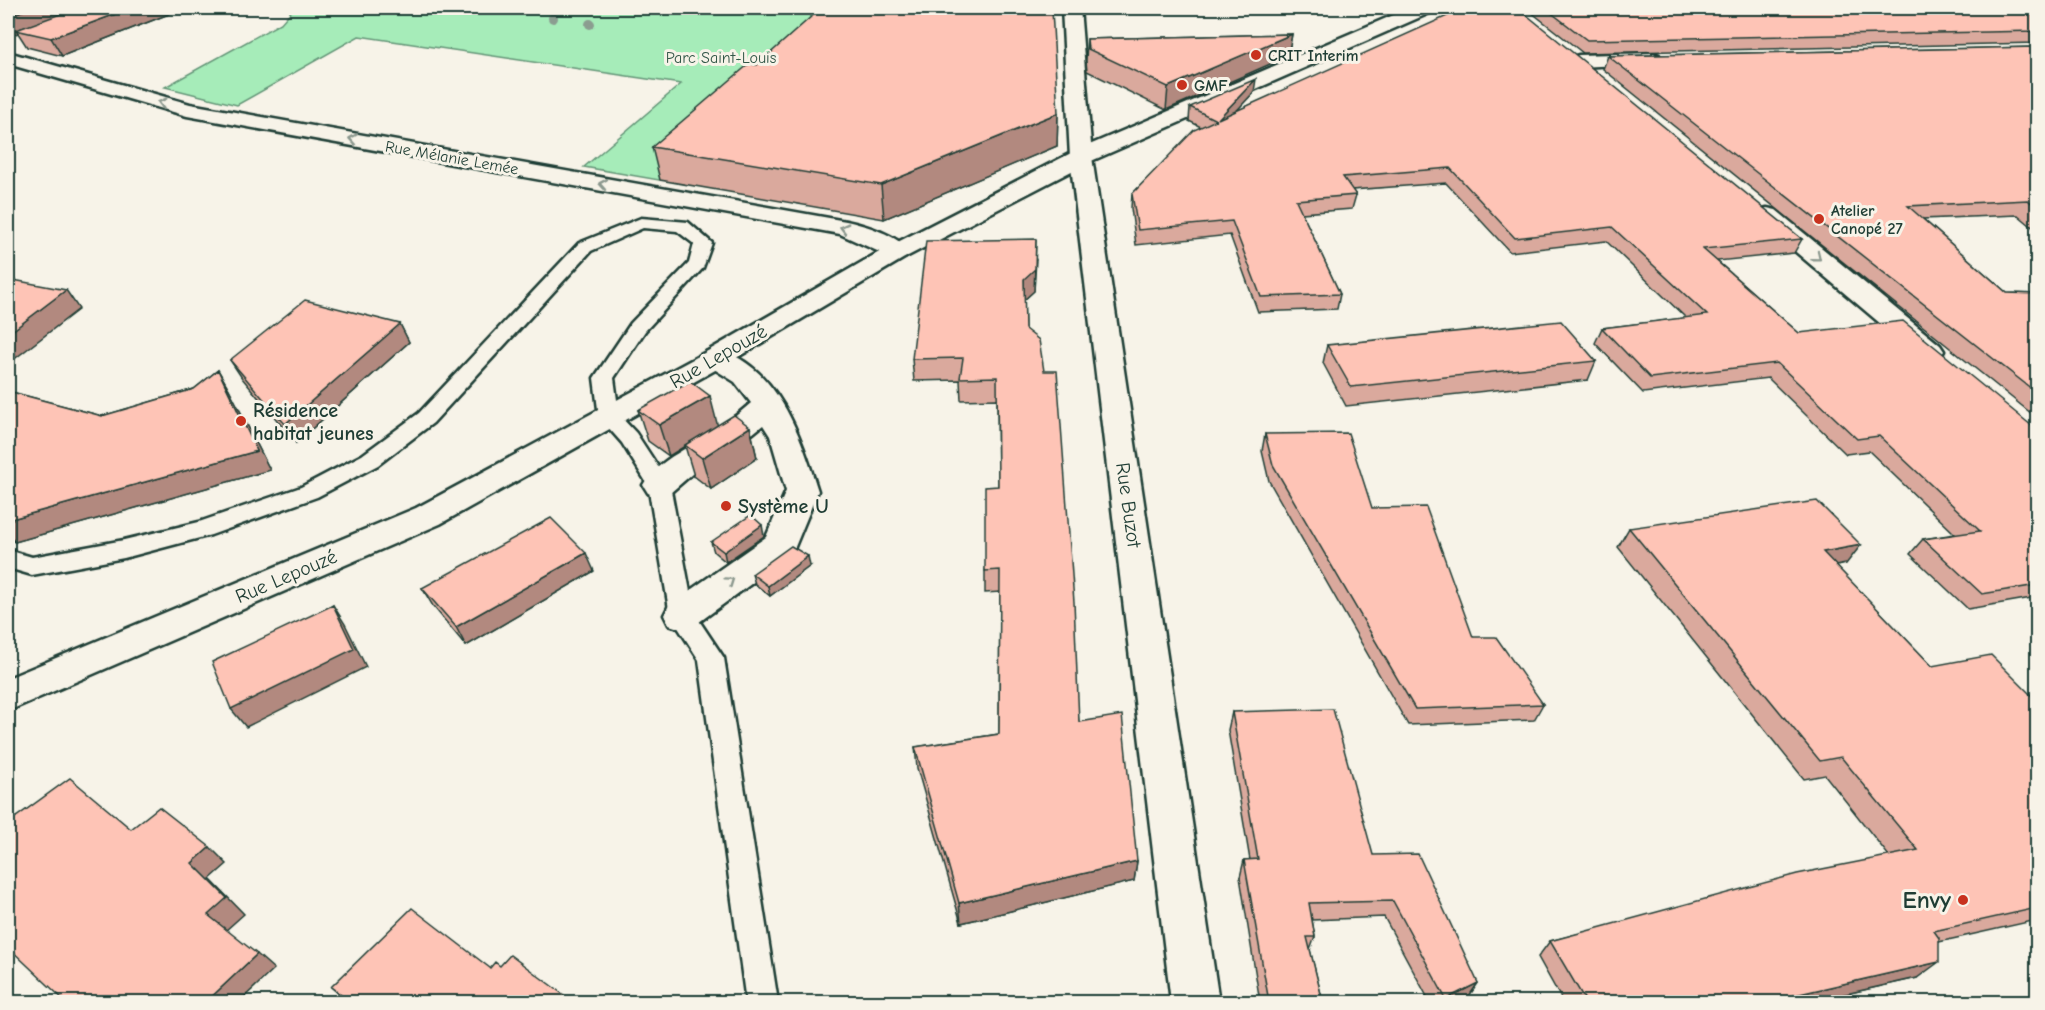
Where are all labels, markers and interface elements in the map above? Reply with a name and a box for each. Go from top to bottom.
place label: CRIT Interim [1268,47,1358,65]
marker: CRIT Interim [1249,48,1263,62]
park label: Parc Saint-Louis [666,49,777,67]
place label: GMF [1194,77,1228,95]
marker: GMF [1175,78,1189,92]
one-way arrow [157,98,167,111]
one-way arrow [348,134,358,146]
street label: Rue Mélanie Lemée [384,137,520,179]
one-way arrow [598,179,608,191]
place label: Atelier Canopé 27 [1831,202,1903,238]
marker: Atelier Canopé 27 [1812,212,1826,226]
one-way arrow [839,223,850,235]
one-way arrow [1810,250,1821,261]
street label: Rue Lepouzé [666,319,771,393]
place label: Résidence habitat jeunes [253,399,374,445]
marker: Résidence habitat jeunes [234,414,248,428]
street label: Rue Buzot [1111,461,1146,550]
place label: Système U [738,495,829,518]
marker: Système U [719,499,733,513]
street label: Rue Lepouzé [232,545,340,608]
one-way arrow [723,577,734,588]
place label: Envy [1903,886,1951,914]
marker: Envy [1956,893,1970,907]

